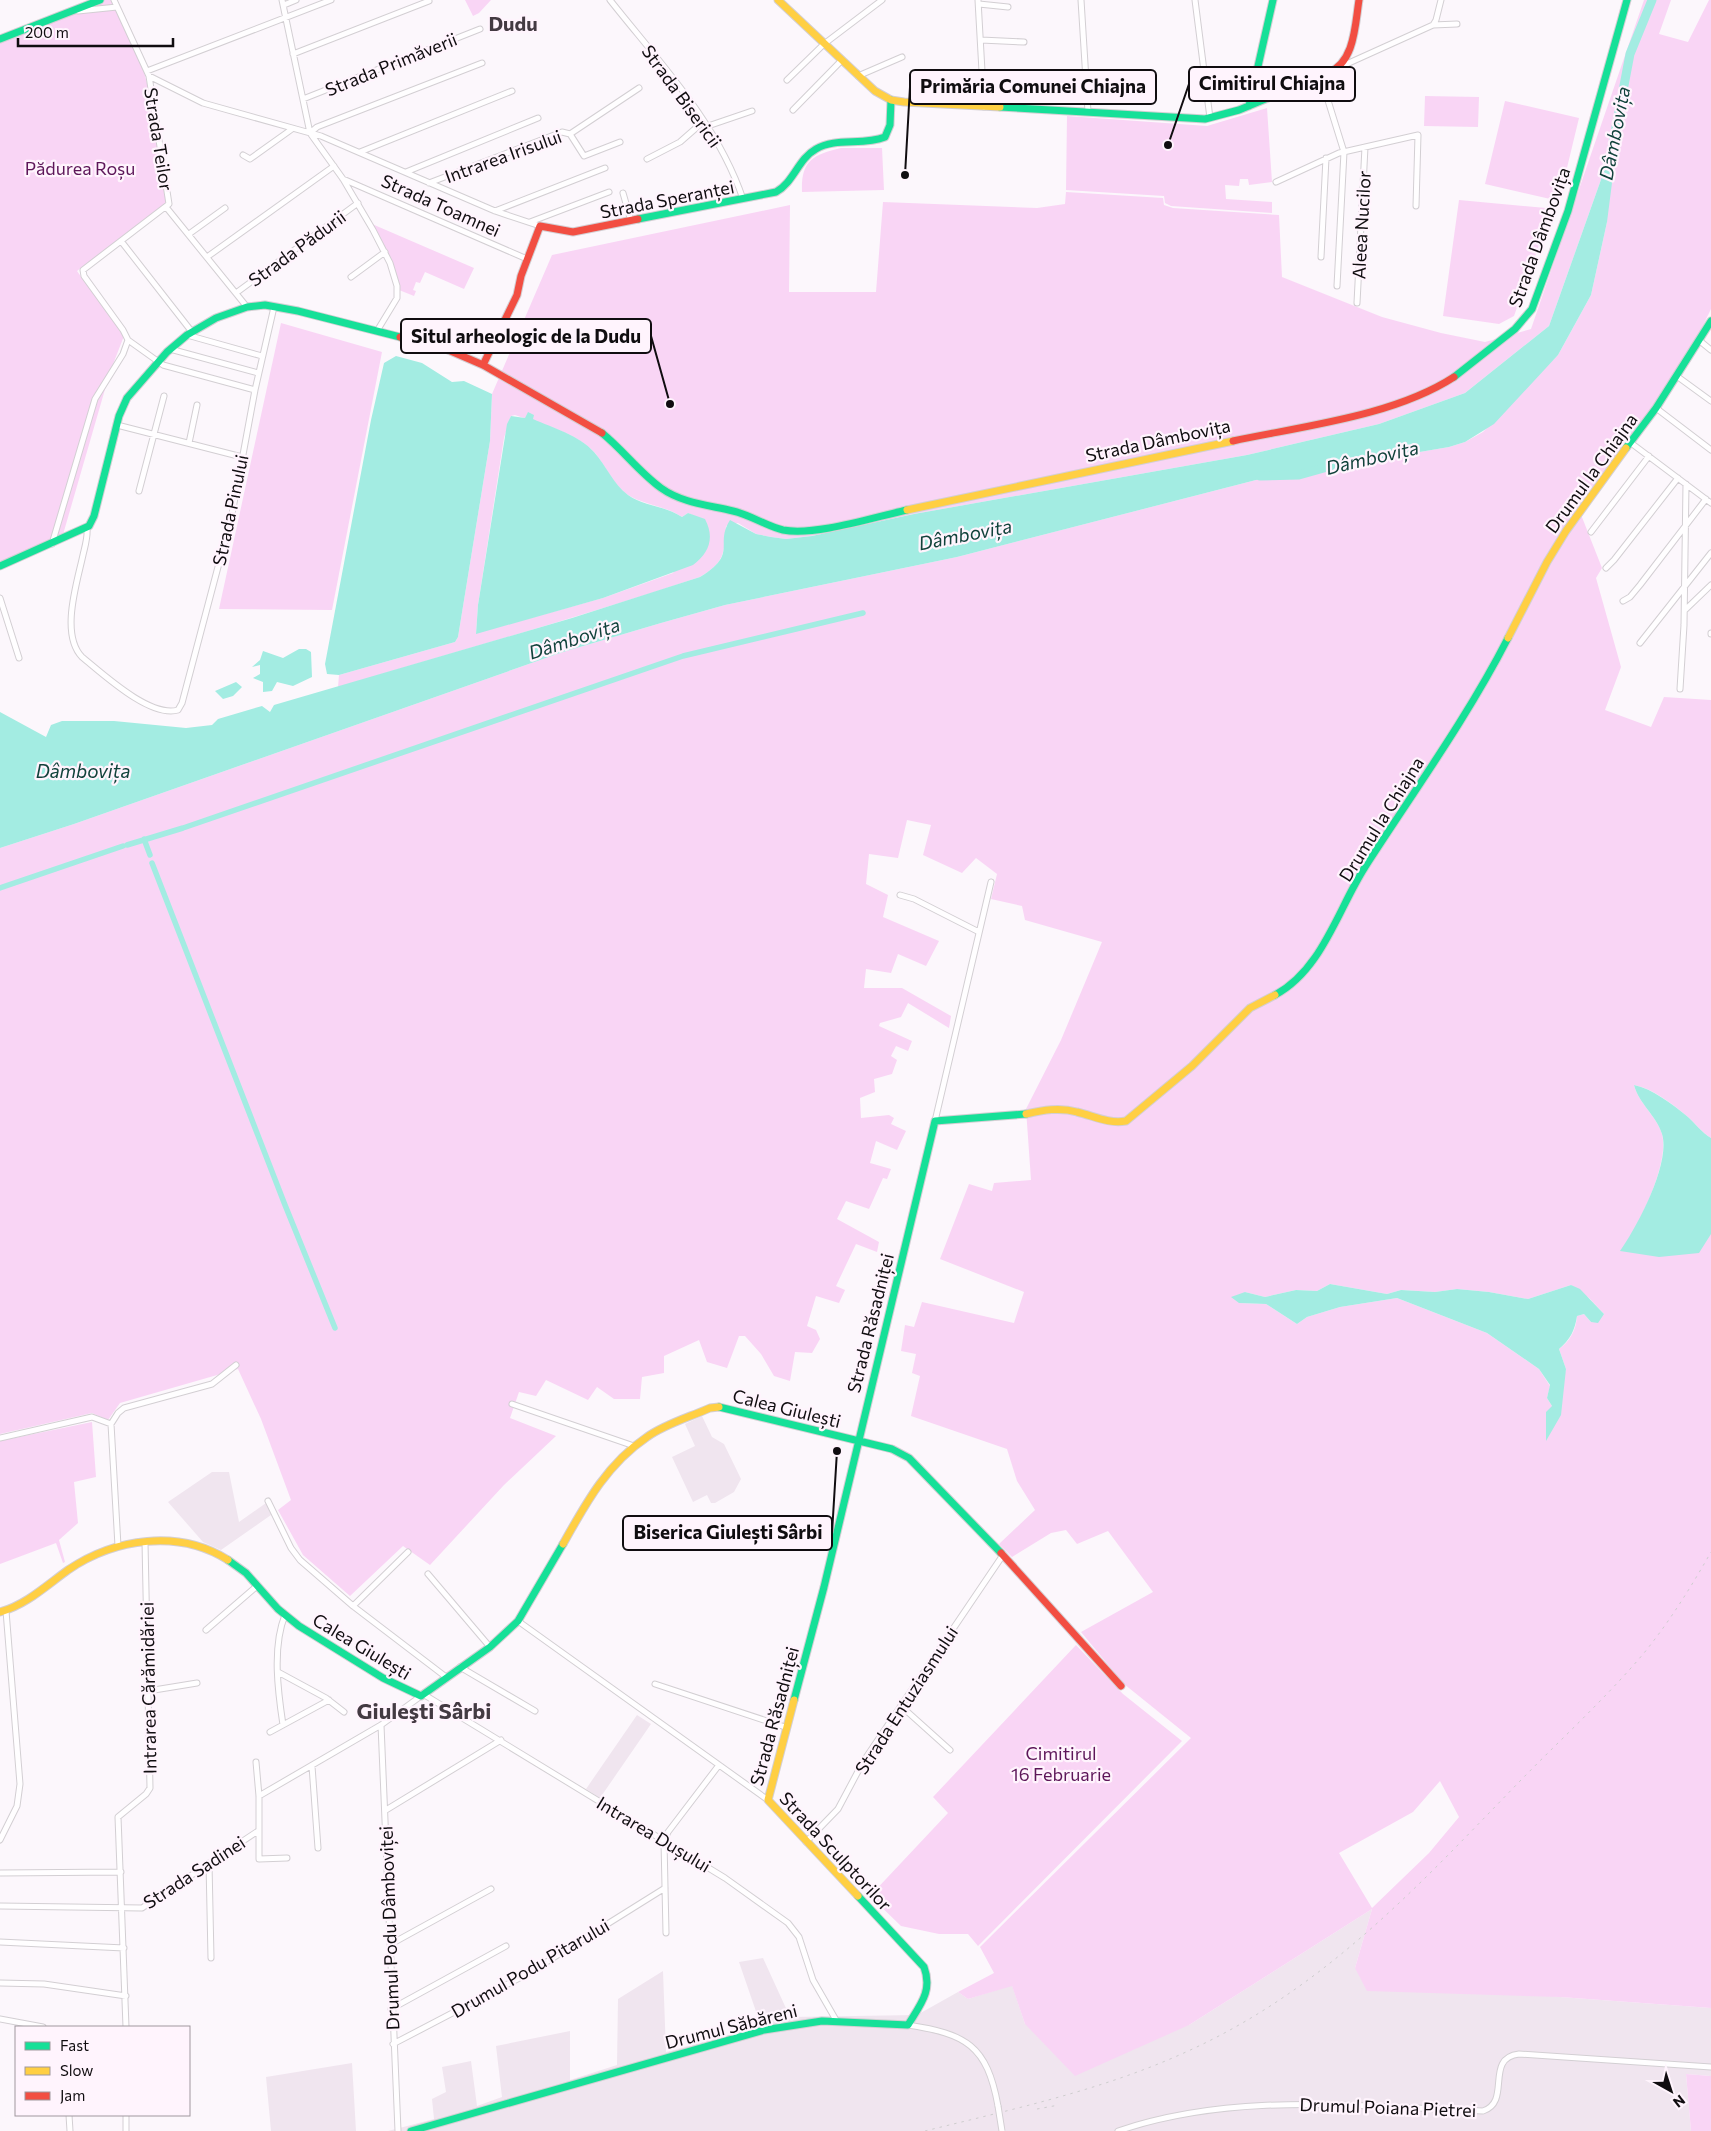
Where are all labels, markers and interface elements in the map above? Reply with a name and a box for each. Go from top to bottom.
district label: Dudu [488,11,538,35]
scale bar [18,15,172,47]
text: 200 m [25,23,69,41]
street label: Strada Primăverii [322,28,460,100]
street label: Strada Bisericii [637,40,727,152]
callout: Cimitirul Chiajna [1189,67,1355,101]
callout: Primăria Comunei Chiajna [910,70,1156,104]
text: Cimitirul Chiajna [1199,71,1345,94]
text: Primăria Comunei Chiajna [920,74,1146,97]
water label: Dâmbovița [1594,84,1636,182]
street label: Strada Teilor [140,86,178,192]
street label: Intrarea Irisului [442,125,564,187]
park label: Pădurea Roșu [25,157,135,180]
street label: Strada Dâmbovița [1503,164,1575,310]
street label: Strada Toamnei [378,169,504,241]
street label: Aleea Nucilor [1347,170,1375,280]
street label: Strada Speranței [598,175,736,224]
street label: Strada Pădurii [244,205,350,291]
callout: Situl arheologic de la Dudu [401,319,651,353]
text: Situl arheologic de la Dudu [411,324,641,347]
street label: Drumul la Chiajna [1540,409,1642,537]
street label: Strada Dâmbovița [1084,414,1233,467]
water label: Dâmbovița [1323,435,1421,481]
street label: Strada Pinului [207,452,253,568]
water label: Dâmbovița [916,514,1014,556]
water label: Dâmbovița [525,612,623,665]
street label: Drumul la Chiajna [1334,753,1428,885]
water label: Dâmbovița [36,759,130,784]
street label: Strada Răsadniței [842,1251,899,1395]
street label: Calea Giulești [730,1384,843,1433]
callout: Biserica Giulești Sârbi [623,1516,832,1550]
text: Biserica Giulești Sârbi [633,1520,823,1545]
street label: Intrarea Cărămidăriei [135,1602,161,1774]
street label: Calea Giulești [308,1608,415,1685]
street label: Strada Entuziasmului [850,1622,962,1778]
street label: Strada Răsadniței [745,1644,804,1788]
district label: Giuleşti Sârbi [357,1697,491,1724]
park label: Cimitirul 16 Februarie [1011,1742,1111,1785]
street label: Strada Sculptorilor [775,1787,897,1915]
street label: Intrarea Dușului [592,1791,715,1878]
street label: Drumul Podu Dâmboviței [374,1825,405,2031]
street label: Strada Sadinei [139,1831,249,1913]
street label: Drumul Podu Pitarului [447,1914,613,2022]
street label: Drumul Săbăreni [663,1999,799,2053]
legend [15,2026,190,2116]
text: Fast [60,2036,89,2054]
text: Slow [60,2061,93,2079]
north arrow [1646,2066,1696,2116]
text: Jam [60,2086,85,2104]
text: N [1670,2092,1689,2111]
street label: Drumul Poiana Pietrei [1299,2093,1477,2121]

